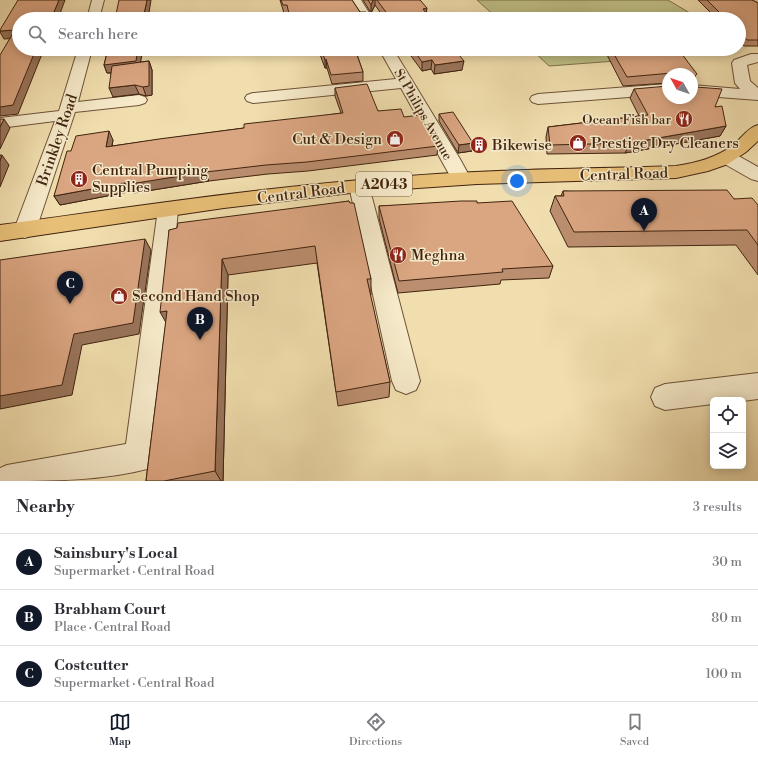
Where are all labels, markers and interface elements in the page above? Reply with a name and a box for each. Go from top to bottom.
search box [12,12,746,56]
icon: search [26,23,48,45]
text: Search here [58,25,138,44]
street label: St Philips Avenue [391,66,456,163]
north arrow [662,68,698,104]
street label: Brinkley Road [33,91,82,190]
restaurant icon: Ocean Fish bar [674,109,694,129]
place label: Ocean Fish bar [582,112,671,128]
shop icon: Cut & Design [385,129,405,149]
place label: Cut & Design [292,130,382,149]
shop icon: Prestige Dry Cleaners [568,133,588,153]
place label: Prestige Dry Cleaners [591,134,739,153]
building icon: Bikewise [469,135,489,155]
place label: Bikewise [491,136,552,155]
place label: Central Pumping Supplies [92,161,208,197]
street label: Central Road [579,163,669,186]
building icon: Central Pumping Supplies [69,169,89,189]
your location [507,171,527,191]
road number: A2043 [356,172,412,196]
street label: Central Road [256,179,347,208]
pin: A [631,198,657,231]
restaurant icon: Meghna [388,245,408,265]
place label: Meghna [411,246,465,265]
pin: C [57,271,83,304]
shop icon: Second Hand Shop [109,286,129,306]
place label: Second Hand Shop [132,287,260,306]
pin: B [187,307,213,340]
map controls [710,397,746,469]
button: locate [710,397,746,433]
button: layers [710,433,746,469]
text: Nearby [16,496,75,518]
text: 3 results [693,499,742,515]
text: Sainsbury's Local [54,544,178,563]
text: A [24,554,34,570]
text: 30 m [712,554,742,570]
text: Supermarket · Central Road [54,563,214,579]
text: Brabham Court [54,600,166,619]
text: B [24,610,34,626]
text: 80 m [711,610,742,626]
text: Place · Central Road [54,619,171,635]
text: Costcutter [54,656,129,675]
text: C [24,666,34,682]
text: 100 m [706,666,742,682]
text: Supermarket · Central Road [54,675,214,691]
tab: Map [109,711,131,749]
tab: Directions [349,711,402,749]
tab: Saved [620,711,649,749]

